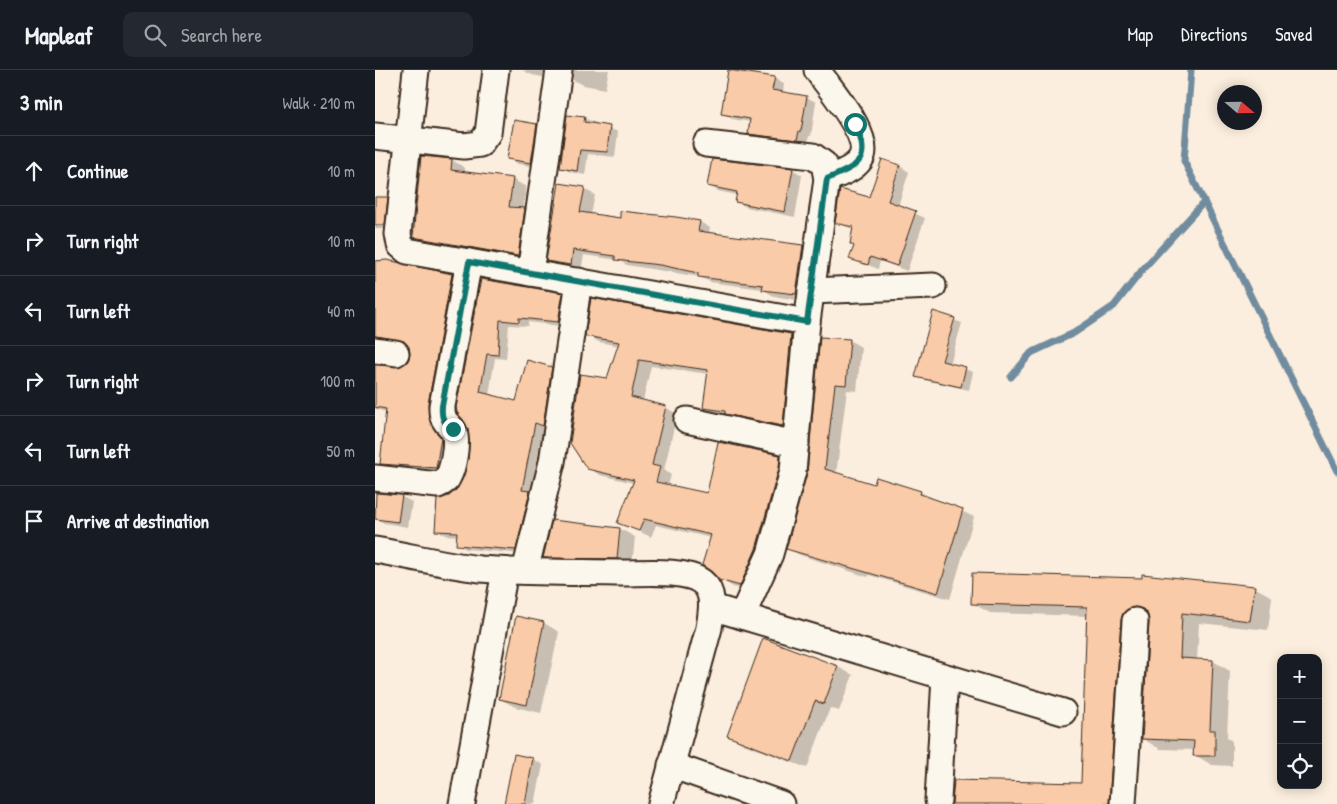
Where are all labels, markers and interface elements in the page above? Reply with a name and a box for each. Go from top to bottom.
search box [123,12,473,57]
text: Mapleaf [25,19,93,51]
icon: search [141,21,169,49]
text: Search here [181,22,262,48]
text: Map [1128,22,1153,47]
text: Directions [1181,22,1247,47]
text: Saved [1275,22,1312,47]
north arrow [1217,85,1262,130]
text: 3 min [20,88,63,117]
text: Walk · 210 m [282,92,355,114]
route start [844,113,867,136]
icon: ahead [20,157,48,185]
text: Continue [67,158,128,184]
text: 10 m [327,160,355,182]
icon: right [20,227,48,255]
text: Turn right [67,228,138,254]
text: 10 m [327,230,355,252]
icon: left [20,297,48,325]
text: Turn left [67,298,130,324]
text: 40 m [327,300,355,322]
icon: right [20,367,48,395]
text: Turn right [67,368,138,394]
text: 100 m [320,370,355,392]
route end [442,418,465,441]
icon: left [20,437,48,465]
text: Turn left [67,438,130,464]
text: 50 m [327,440,355,462]
icon: arrive [20,507,48,535]
text: Arrive at destination [67,508,209,534]
map controls [1277,654,1322,789]
button: + [1277,654,1322,699]
button: − [1277,699,1322,744]
button: locate [1277,744,1322,789]

